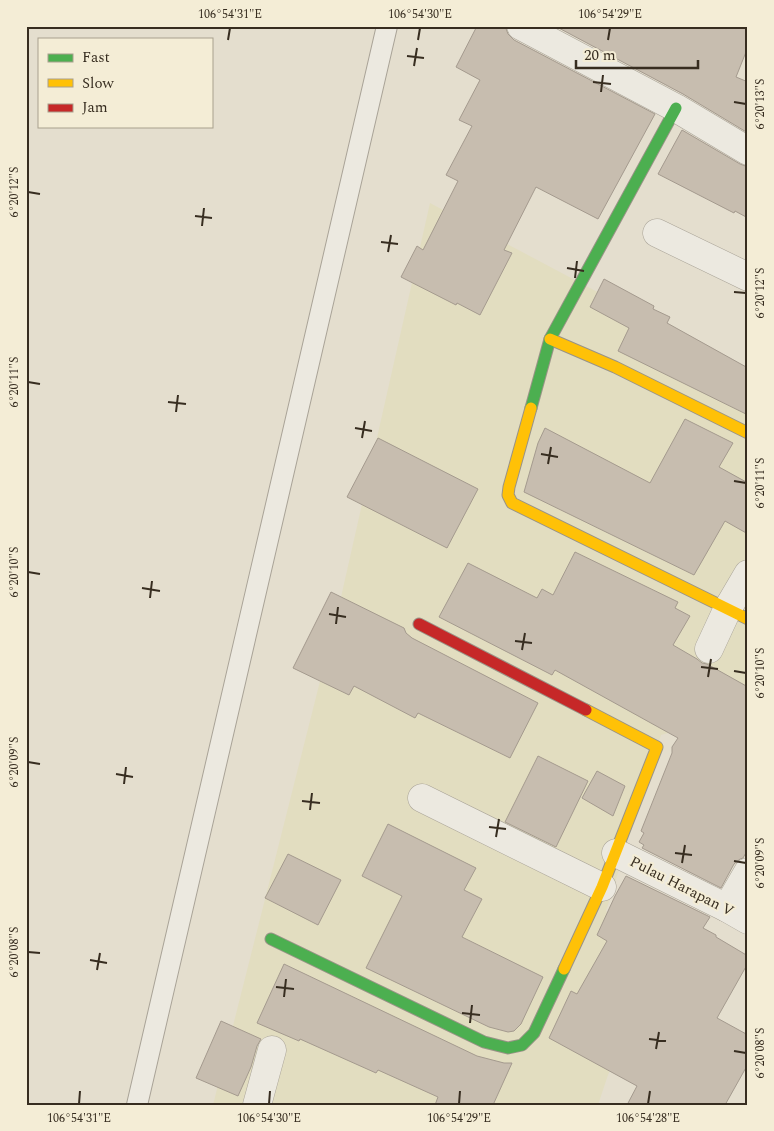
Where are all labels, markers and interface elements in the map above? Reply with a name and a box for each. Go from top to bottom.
text: 106°54'31"E [198,5,262,24]
text: 106°54'30"E [388,5,452,24]
text: 106°54'29"E [578,5,642,24]
legend [38,38,212,128]
scale bar [576,38,699,70]
text: 20 m [584,44,616,67]
text: Fast [82,46,110,69]
text: Slow [82,72,114,95]
text: 6°20'13"S [751,79,770,129]
text: Jam [82,96,108,119]
text: 6°20'12"S [5,167,24,217]
text: 6°20'12"S [751,268,770,318]
text: 6°20'11"S [5,357,24,407]
text: 6°20'11"S [751,458,770,508]
text: 6°20'10"S [5,547,24,597]
text: 6°20'10"S [751,648,770,698]
text: 6°20'09"S [5,737,24,787]
text: 6°20'09"S [751,838,770,888]
street label: Pulau Harapan V [626,850,738,923]
text: 6°20'08"S [5,927,24,977]
text: 6°20'08"S [751,1028,770,1078]
text: 106°54'31"E [47,1109,111,1128]
text: 106°54'30"E [237,1109,301,1128]
text: 106°54'29"E [427,1109,491,1128]
text: 106°54'28"E [616,1109,680,1128]

